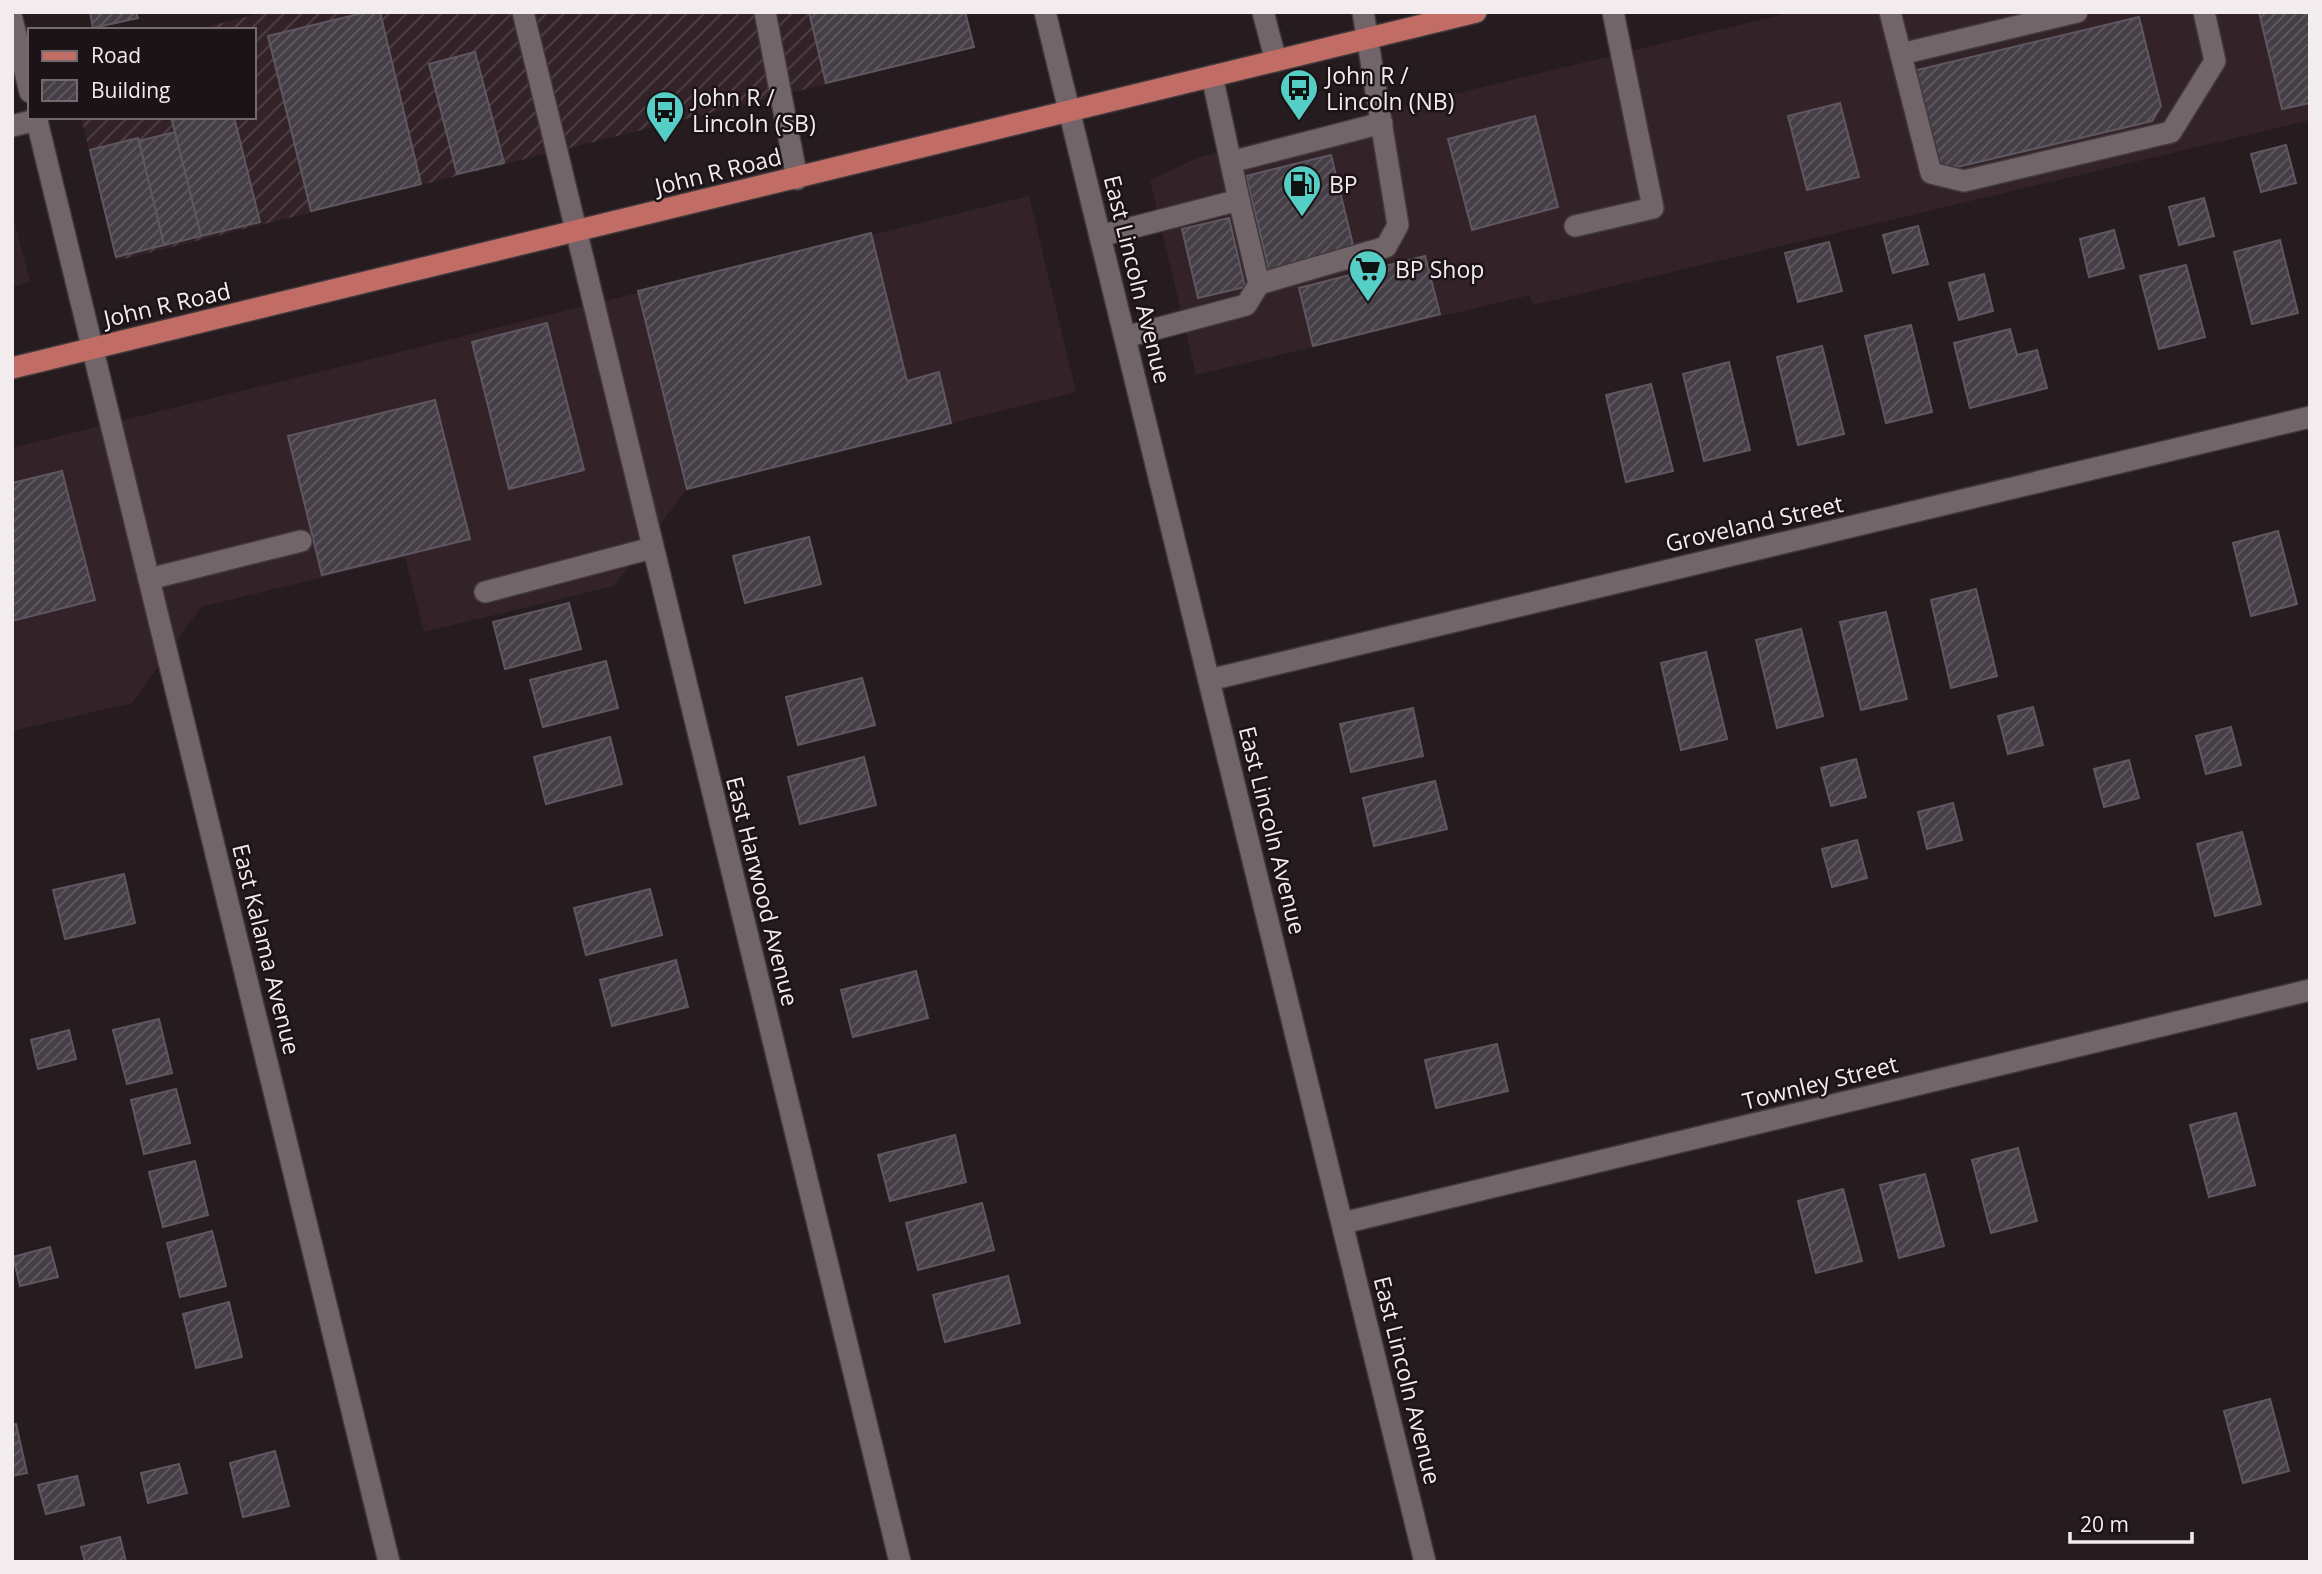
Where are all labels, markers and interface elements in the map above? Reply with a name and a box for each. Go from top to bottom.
legend [28,28,256,119]
text: Road [91,41,141,69]
place label: John R / Lincoln (NB) [1324,59,1454,117]
bus stop icon: John R / Lincoln (NB) [1278,67,1320,122]
text: Building [91,76,170,104]
place label: John R / Lincoln (SB) [690,81,816,139]
bus stop icon: John R / Lincoln (SB) [644,89,686,144]
street label: John R Road [649,140,785,203]
fuel station icon: BP [1281,163,1323,218]
place label: BP [1329,168,1358,200]
street label: East Lincoln Avenue [1097,172,1179,386]
supermarket icon: BP Shop [1347,248,1389,303]
place label: BP Shop [1395,253,1484,285]
street label: John R Road [98,274,234,335]
street label: Groveland Street [1662,487,1846,559]
street label: East Lincoln Avenue [1232,723,1314,937]
street label: East Harwood Avenue [719,773,807,1009]
street label: East Kalama Avenue [225,840,309,1058]
street label: Townley Street [1739,1047,1901,1117]
street label: East Lincoln Avenue [1367,1273,1449,1487]
scale bar [2070,1500,2192,1544]
text: 20 m [2080,1510,2129,1538]

